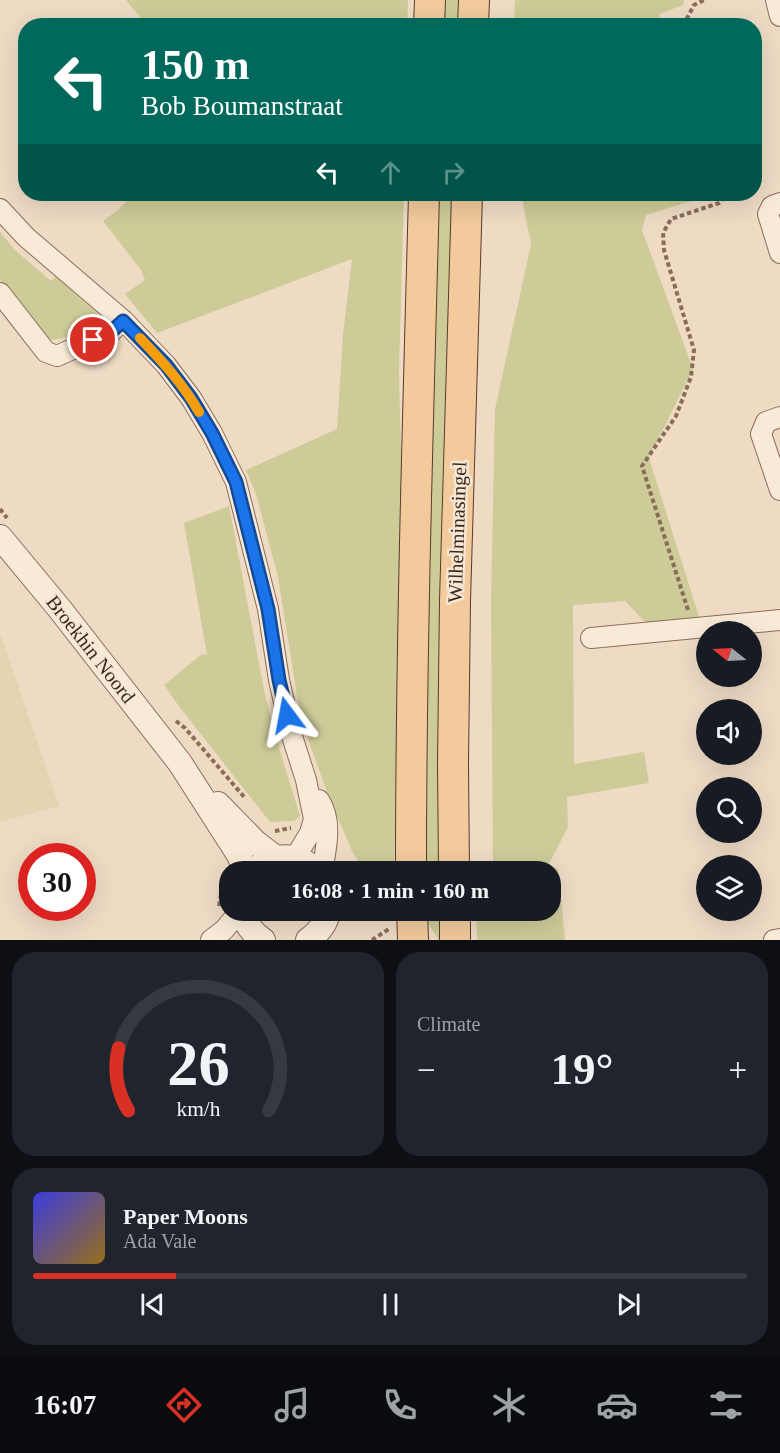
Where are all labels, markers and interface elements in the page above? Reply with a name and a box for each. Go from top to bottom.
icon: left [42,42,120,120]
text: 150 m [141,42,250,88]
text: Bob Boumanstraat [141,91,343,121]
icon: left [311,156,344,189]
icon: ahead [374,156,407,189]
icon: right [437,156,470,189]
pin [67,314,118,365]
icon: arrive [76,323,109,356]
street label: Wilhelminasingel [444,461,471,603]
street label: Broekhin Noord [42,591,140,707]
north arrow [696,621,762,687]
map controls [696,621,762,921]
position arrow [255,683,319,747]
button: sound [696,699,762,765]
button: search [696,777,762,843]
speed limit sign: 30 [18,843,96,921]
button: layers [696,855,762,921]
text: 16:08 · 1 min · 160 m [291,878,489,903]
text: Climate [417,1013,480,1035]
text: 26 [167,1029,229,1098]
text: 19° [551,1044,614,1094]
text: − [417,1052,436,1088]
text: + [728,1052,747,1088]
text: km/h [176,1097,220,1121]
text: Paper Moons [123,1204,248,1229]
text: Ada Vale [123,1230,197,1252]
icon: previous [136,1288,169,1321]
icon: pause [374,1288,407,1321]
icon: next [612,1288,645,1321]
icon: directions [163,1384,205,1426]
icon: music [271,1384,313,1426]
icon: phone [379,1384,421,1426]
icon: climate [488,1384,530,1426]
icon: car [596,1384,638,1426]
icon: filters [705,1384,747,1426]
text: 16:07 [33,1390,96,1420]

